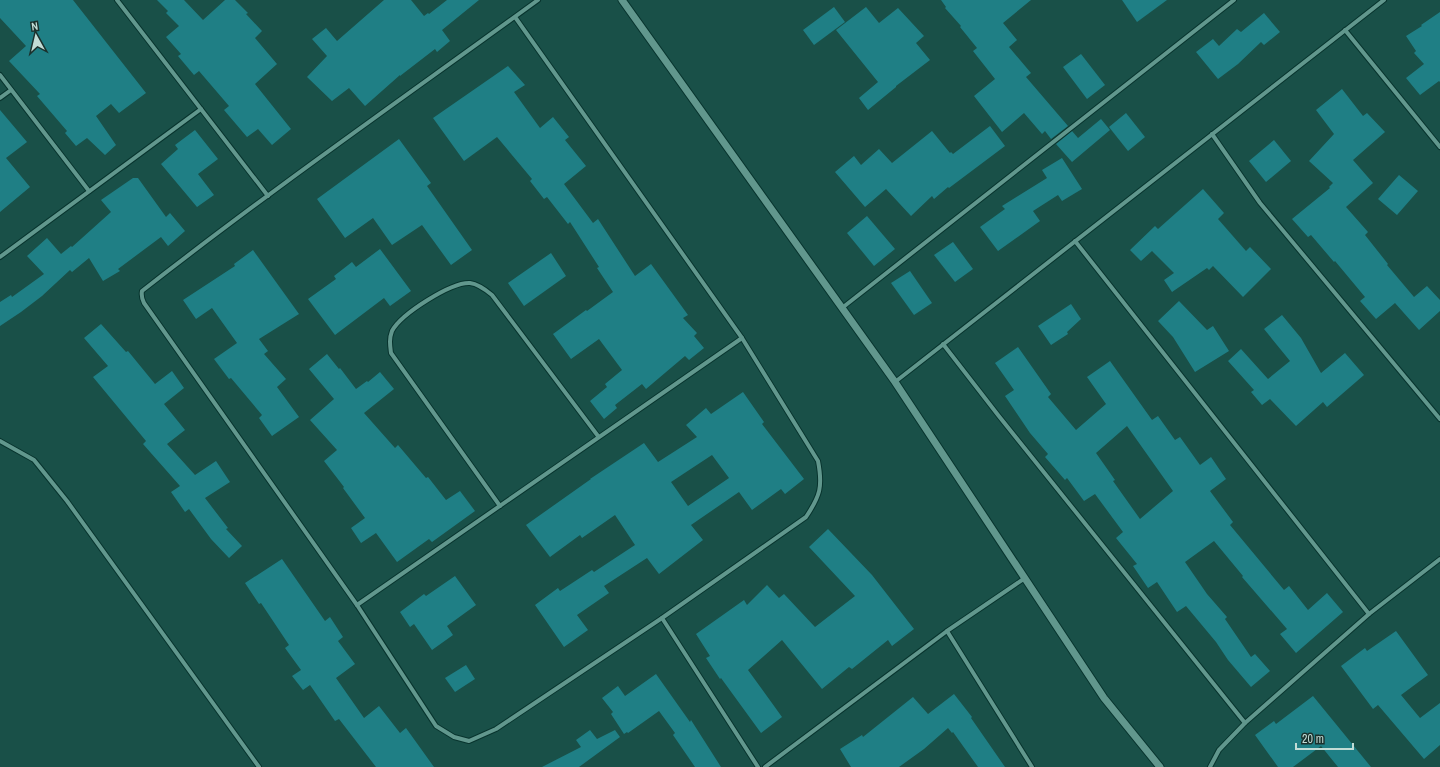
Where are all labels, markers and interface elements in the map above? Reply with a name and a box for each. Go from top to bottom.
north arrow [16,16,56,56]
text: N [30,19,39,33]
scale bar [1296,725,1353,751]
text: 20 m [1302,731,1324,747]

